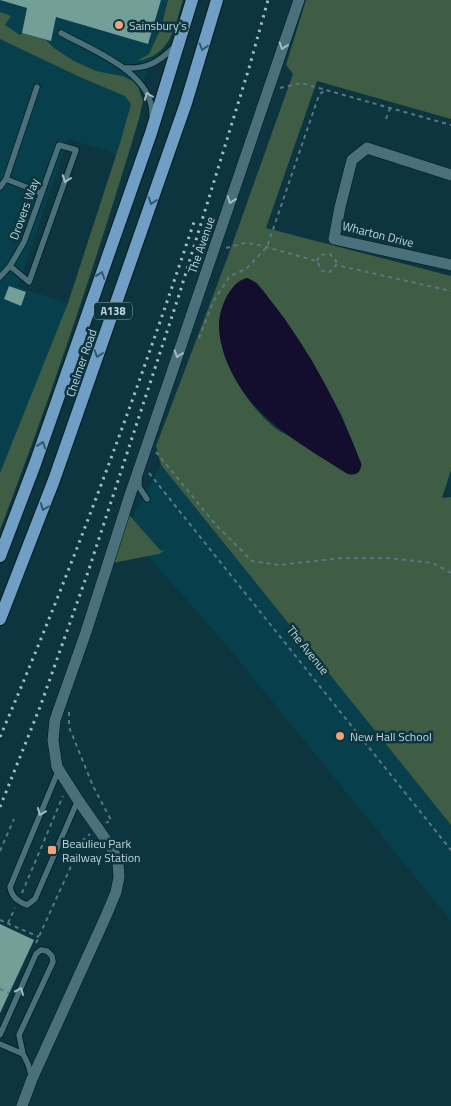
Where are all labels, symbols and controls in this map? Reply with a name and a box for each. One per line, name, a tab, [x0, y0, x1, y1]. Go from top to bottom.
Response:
place label: Sainsbury's	[129, 16, 187, 35]
marker: Sainsbury's	[113, 19, 125, 31]
one-way arrow	[279, 41, 289, 50]
one-way arrow	[198, 42, 208, 50]
one-way arrow	[144, 92, 154, 101]
street label: Drovers Way	[4, 175, 44, 242]
one-way arrow	[62, 175, 72, 183]
one-way arrow	[226, 195, 236, 204]
one-way arrow	[147, 196, 157, 205]
street label: The Avenue	[182, 214, 220, 276]
street label: Wharton Drive	[340, 216, 416, 252]
one-way arrow	[95, 271, 105, 279]
road number: A138	[94, 302, 132, 320]
street label: Chelmer Road	[61, 326, 101, 400]
one-way arrow	[174, 349, 184, 358]
one-way arrow	[94, 350, 104, 358]
one-way arrow	[36, 441, 46, 449]
one-way arrow	[40, 503, 50, 511]
street label: The Avenue	[282, 621, 334, 679]
place label: New Hall School	[350, 727, 432, 746]
marker: New Hall School	[334, 730, 346, 742]
one-way arrow	[37, 807, 48, 816]
place label: Beaulieu Park Railway Station	[62, 834, 141, 867]
marker: Beaulieu Park Railway Station	[46, 844, 58, 856]
one-way arrow	[13, 987, 24, 996]

